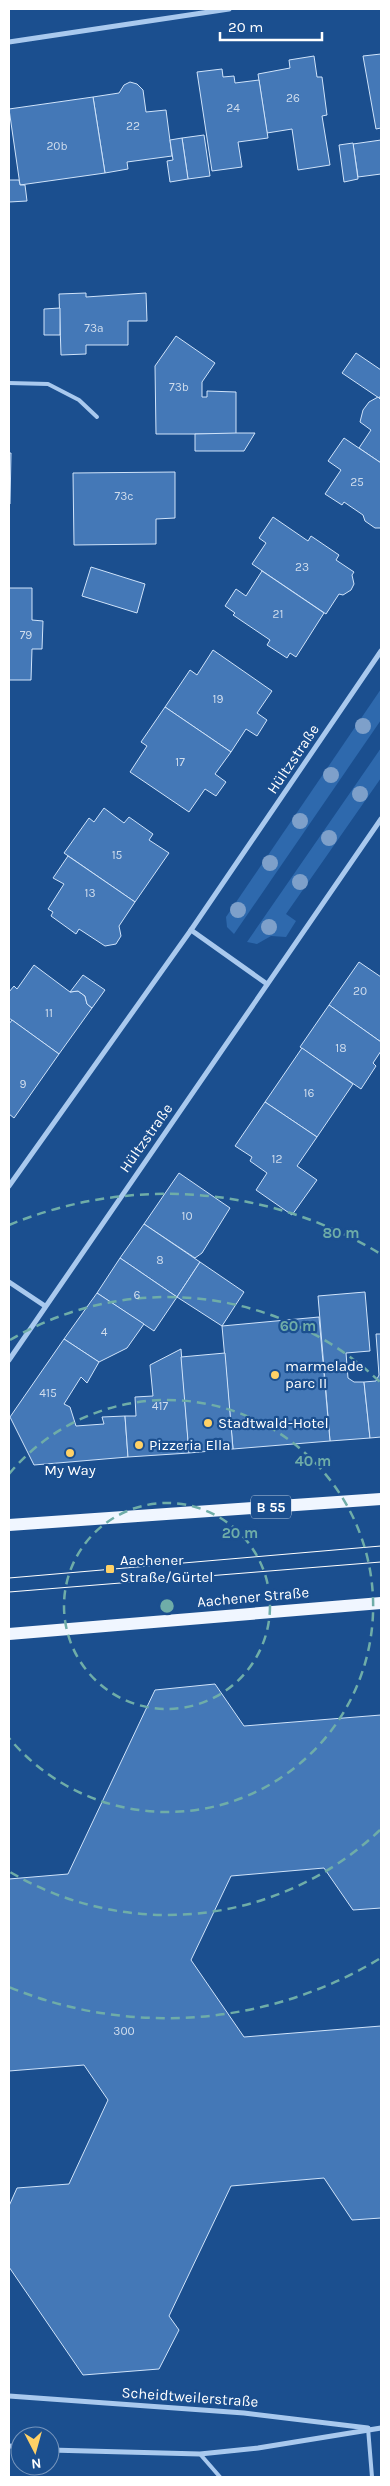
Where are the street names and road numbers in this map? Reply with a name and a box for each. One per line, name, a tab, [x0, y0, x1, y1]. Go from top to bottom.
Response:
street label: Hültzstraße	[263, 721, 323, 797]
street label: Hültzstraße	[116, 1100, 176, 1176]
road number: B 55	[251, 1495, 291, 1518]
street label: Aachener Straße	[196, 1583, 310, 1611]
street label: Scheidtweilerstraße	[121, 2383, 259, 2411]

